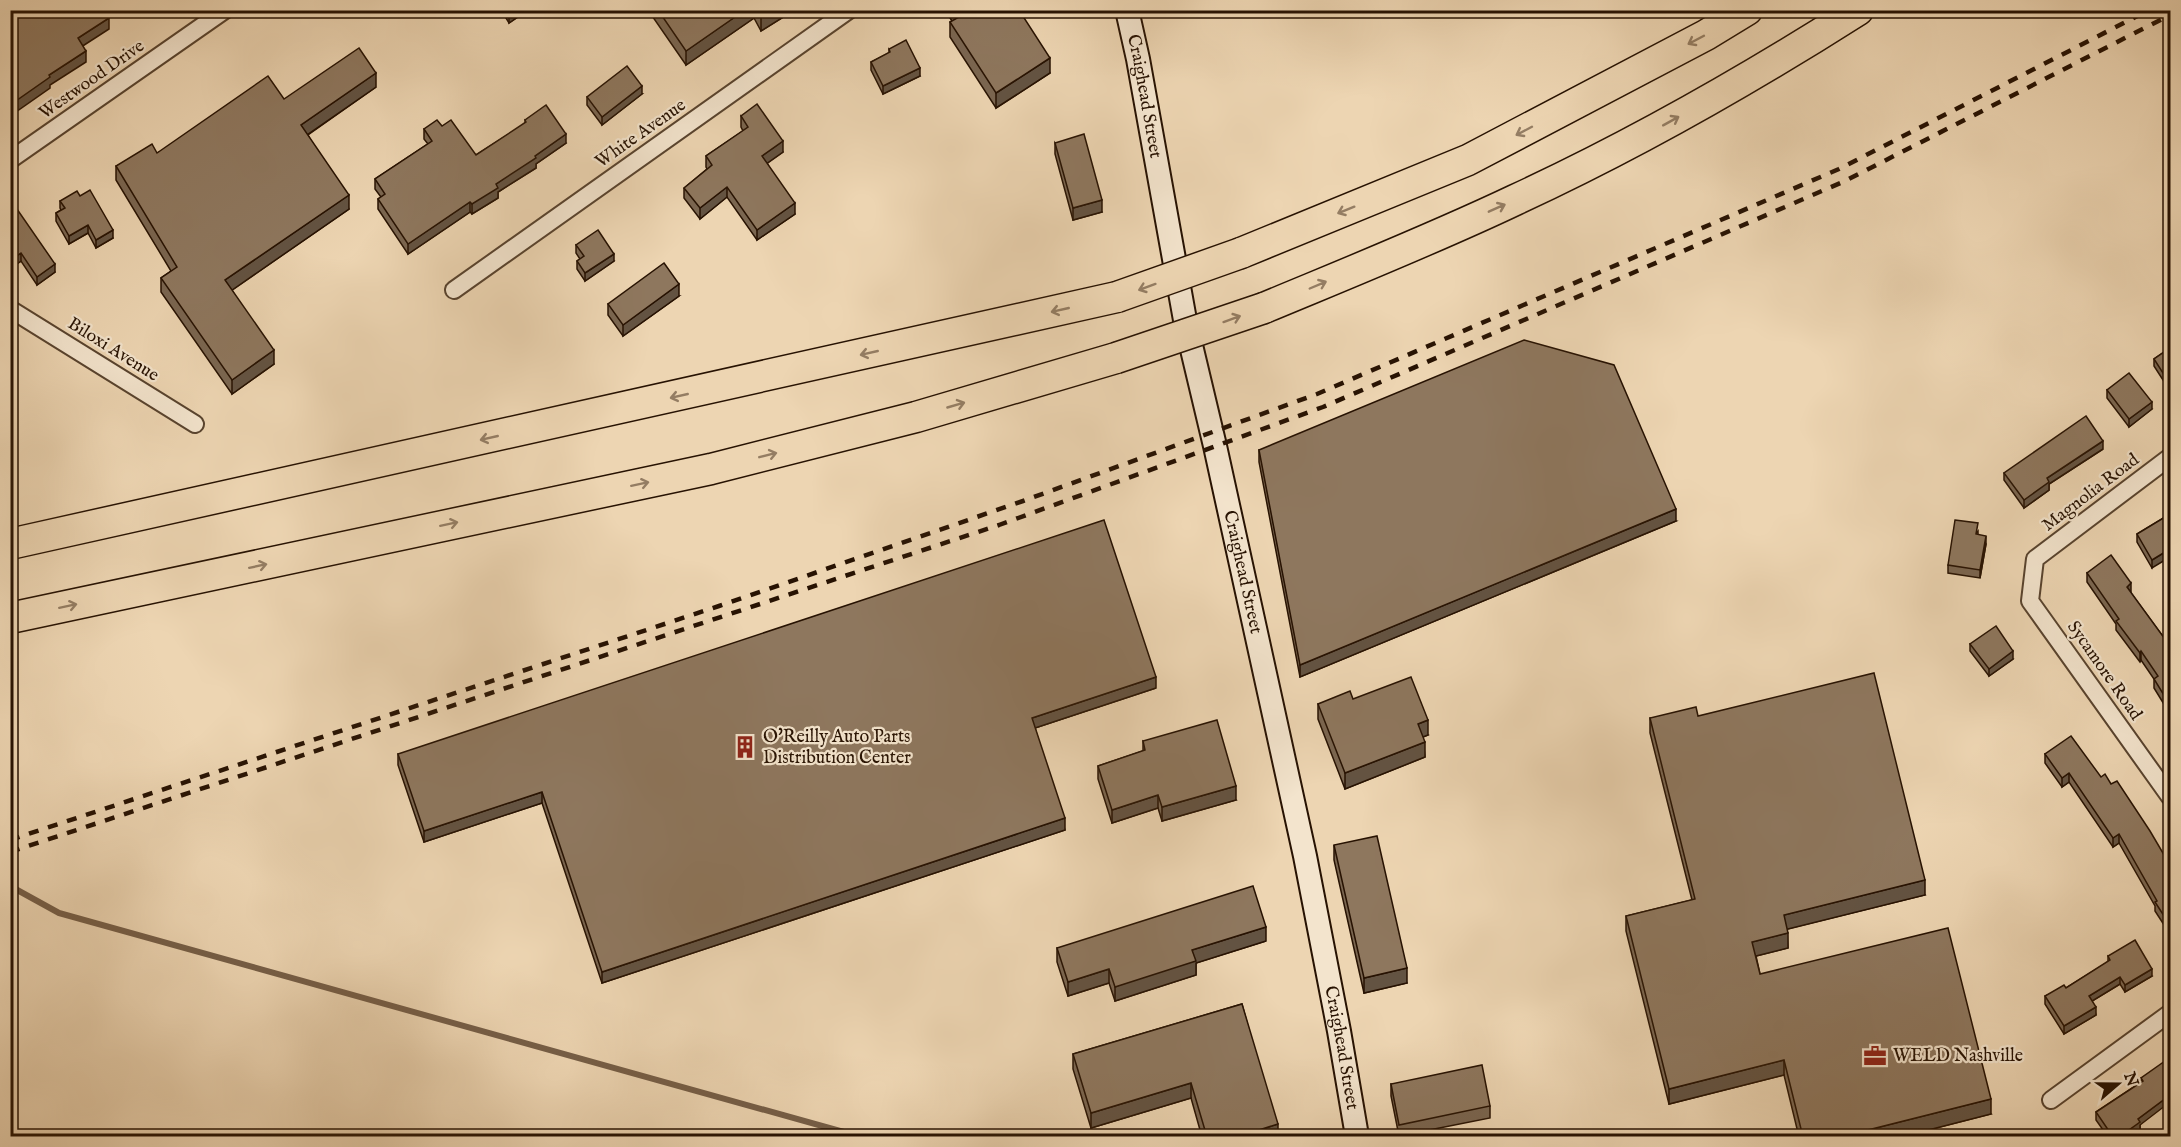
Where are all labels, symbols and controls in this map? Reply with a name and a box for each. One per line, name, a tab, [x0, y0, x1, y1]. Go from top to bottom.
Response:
street label: Craighead Street	[1121, 32, 1167, 160]
one-way arrow	[1688, 34, 1706, 46]
street label: Westwood Drive	[35, 35, 149, 125]
street label: White Avenue	[591, 94, 691, 174]
one-way arrow	[1662, 115, 1680, 126]
one-way arrow	[1515, 125, 1533, 137]
one-way arrow	[1487, 202, 1506, 213]
one-way arrow	[1337, 205, 1356, 216]
one-way arrow	[1308, 279, 1327, 290]
one-way arrow	[1138, 282, 1157, 293]
one-way arrow	[1050, 305, 1069, 317]
street label: Biloxi Avenue	[63, 313, 163, 387]
one-way arrow	[1222, 313, 1240, 324]
one-way arrow	[860, 348, 879, 359]
one-way arrow	[670, 390, 689, 402]
one-way arrow	[946, 399, 965, 410]
one-way arrow	[479, 433, 498, 445]
one-way arrow	[758, 448, 777, 460]
street label: Magnolia Road	[2038, 449, 2144, 537]
one-way arrow	[629, 478, 649, 489]
street label: Craighead Street	[1218, 508, 1267, 636]
one-way arrow	[439, 518, 458, 529]
one-way arrow	[249, 559, 268, 571]
one-way arrow	[57, 600, 77, 611]
street label: Sycamore Road	[2061, 617, 2147, 725]
place label: O'Reilly Auto Parts Distribution Center	[763, 726, 911, 770]
building icon: O'Reilly Auto Parts Distribution Center	[732, 734, 758, 760]
street label: Craighead Street	[1319, 984, 1364, 1112]
office icon: WELD Nashville	[1862, 1043, 1888, 1069]
place label: WELD Nashville	[1893, 1045, 2023, 1068]
north arrow	[2088, 1054, 2148, 1114]
text: N	[2118, 1069, 2142, 1090]

